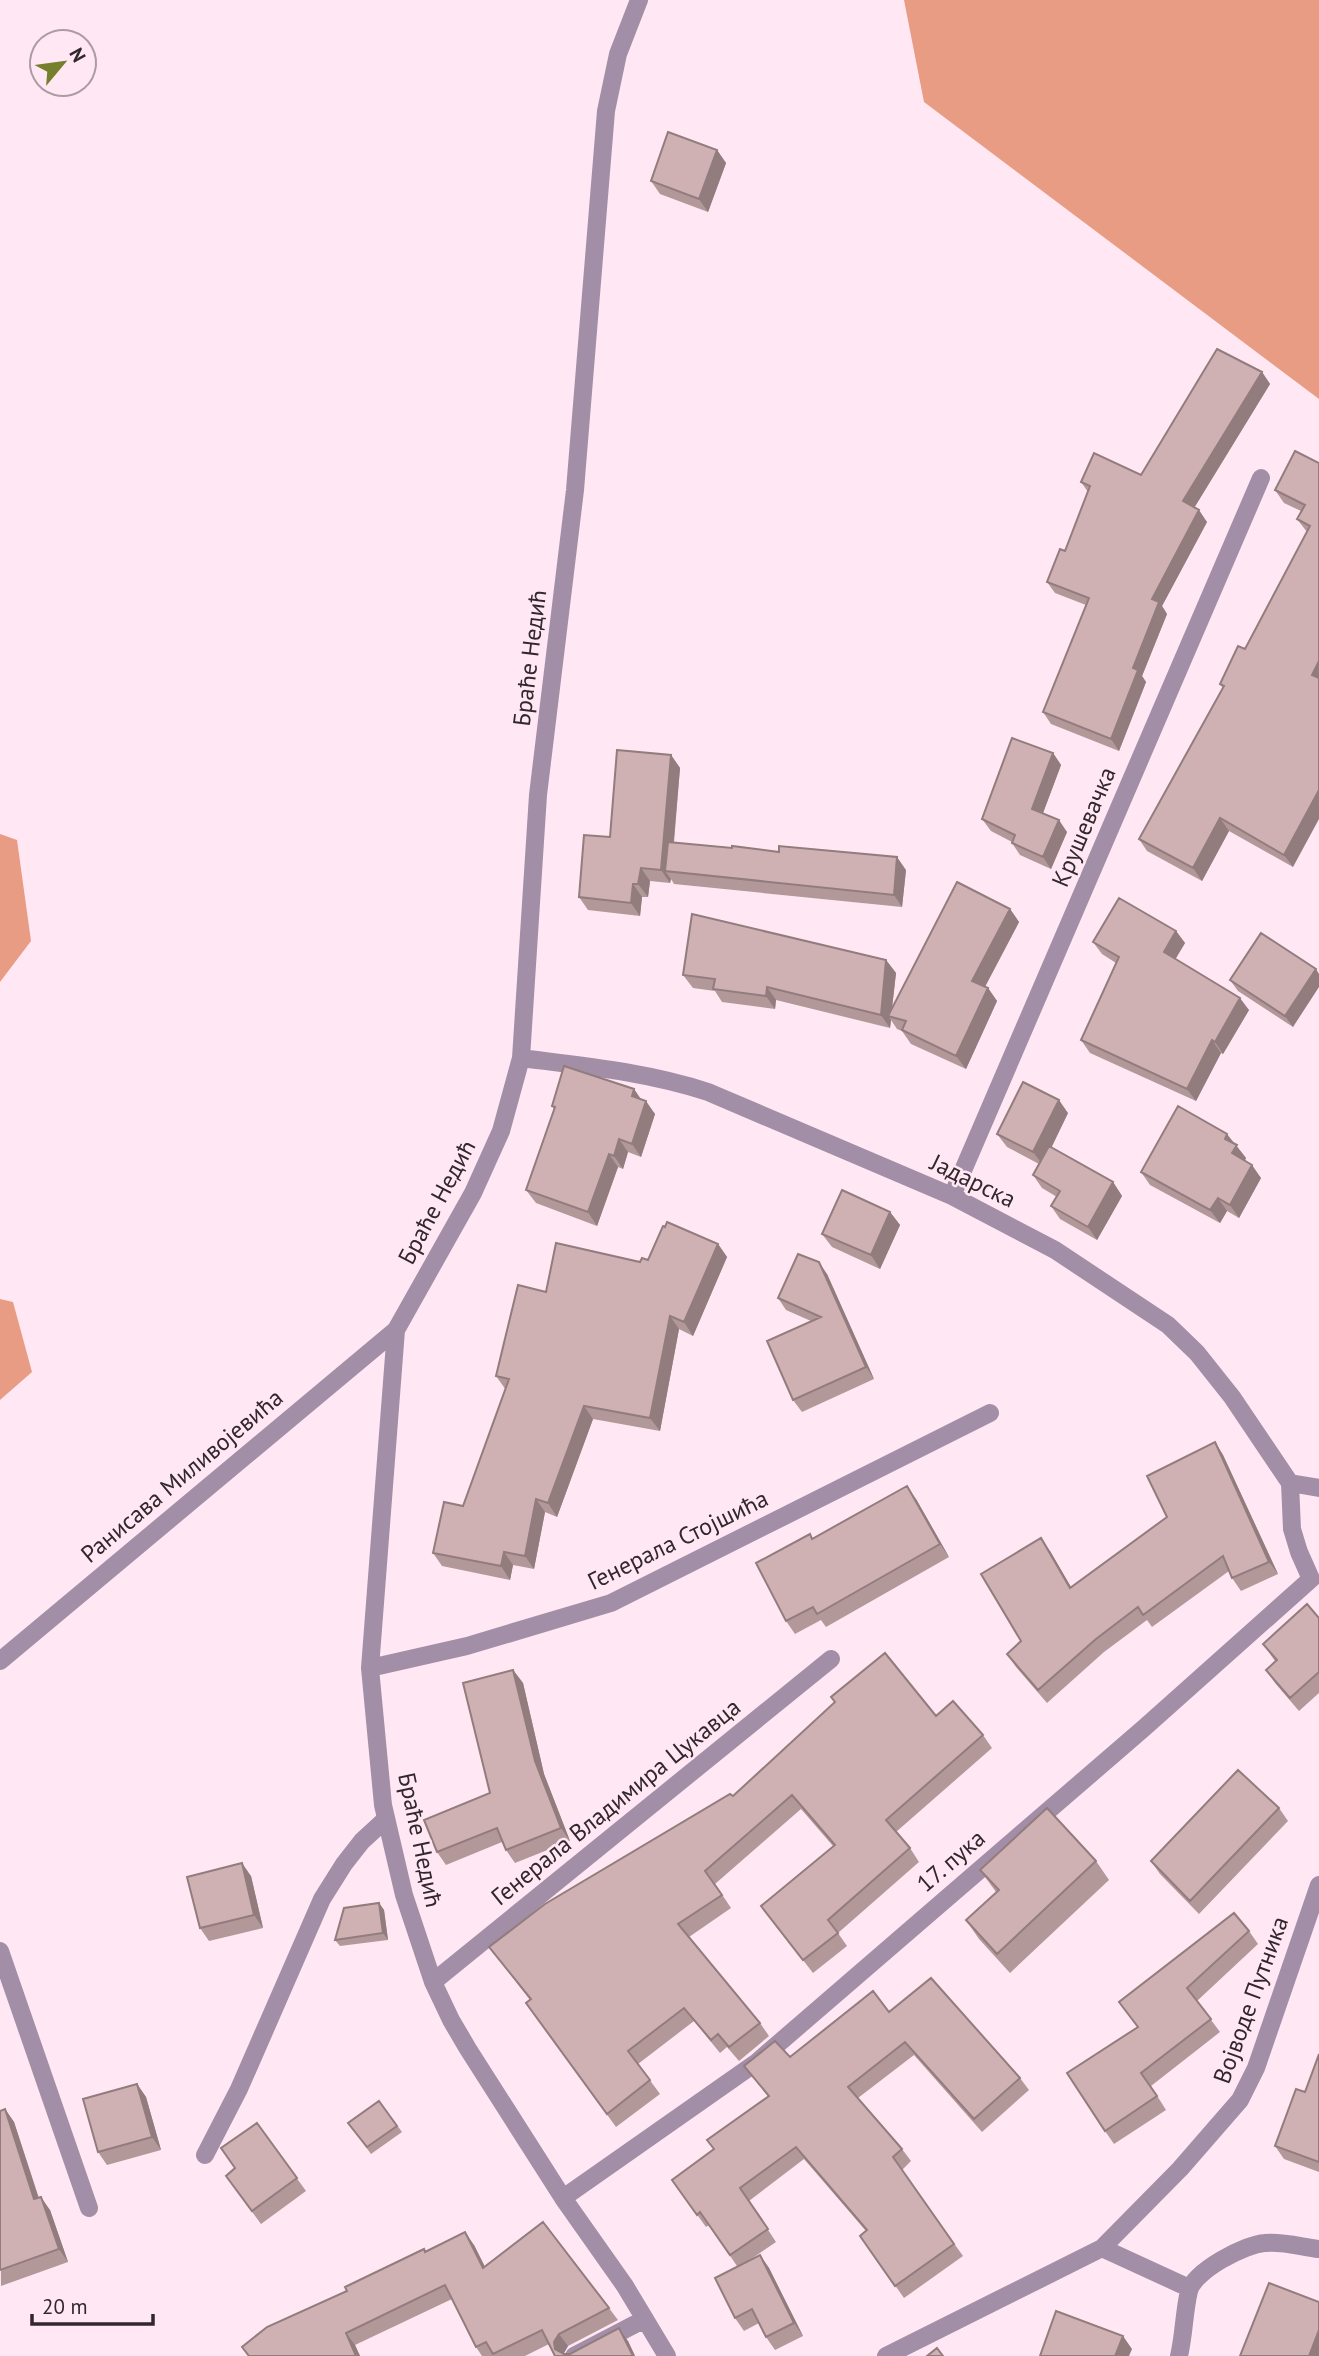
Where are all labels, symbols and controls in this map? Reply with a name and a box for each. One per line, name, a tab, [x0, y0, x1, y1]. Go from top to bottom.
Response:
north arrow	[28, 28, 98, 98]
text: N	[64, 43, 91, 66]
street label: Браће Недић	[506, 588, 553, 728]
street label: Крушевачка	[1044, 762, 1123, 892]
street label: Браће Недић	[391, 1134, 482, 1269]
street label: Јадарска	[925, 1146, 1021, 1214]
street label: Ранисава Миливојевића	[74, 1382, 289, 1569]
street label: Генерала Стојшића	[582, 1482, 773, 1597]
street label: Генерала Владимира Цукавца	[485, 1691, 747, 1912]
street label: Браће Недић	[391, 1770, 450, 1910]
street label: 17. пука	[910, 1822, 991, 1899]
street label: Војводе Путника	[1206, 1912, 1295, 2088]
scale bar	[32, 2282, 152, 2326]
text: 20 m	[42, 2293, 88, 2320]

